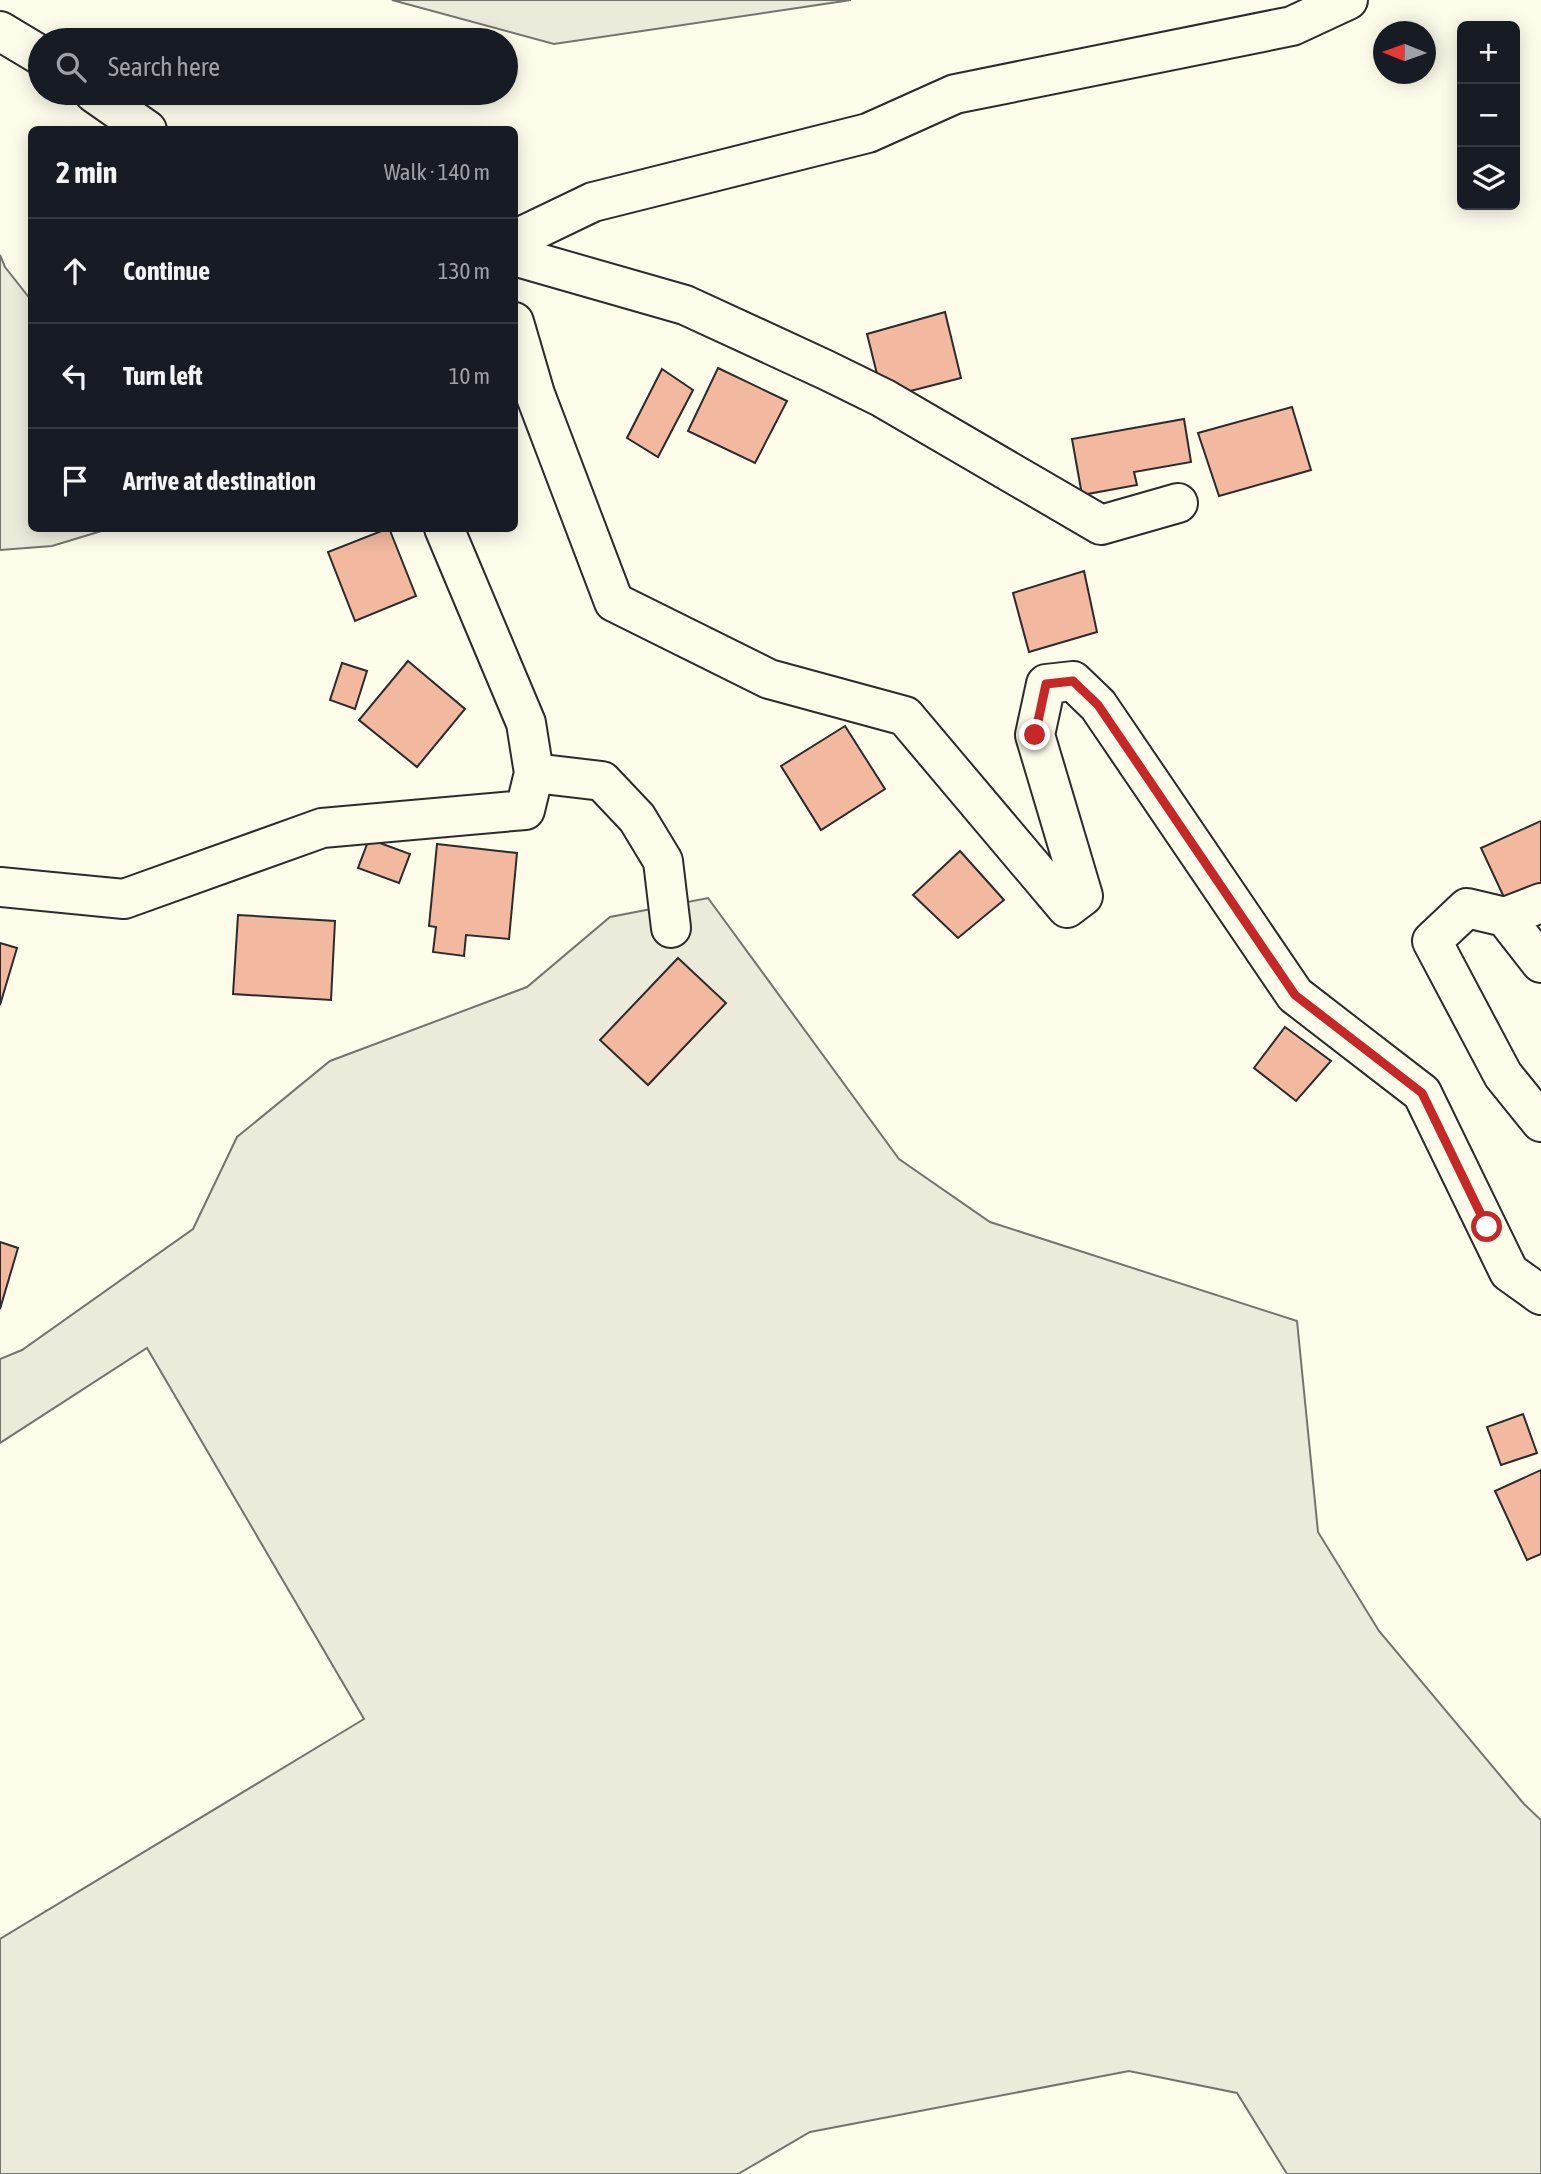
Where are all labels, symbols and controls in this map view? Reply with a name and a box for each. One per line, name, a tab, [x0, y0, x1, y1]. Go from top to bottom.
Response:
north arrow	[1373, 21, 1436, 84]
map controls	[1457, 21, 1520, 210]
button: +	[1457, 21, 1520, 84]
search box	[28, 28, 518, 105]
icon: search	[52, 48, 90, 86]
text: Search here	[108, 52, 220, 82]
button: −	[1457, 84, 1520, 147]
button: layers	[1457, 147, 1520, 210]
text: 2 min	[56, 155, 117, 189]
text: Walk · 140 m	[384, 159, 490, 185]
icon: ahead	[56, 252, 94, 290]
text: Continue	[123, 256, 210, 286]
text: 130 m	[438, 258, 490, 284]
icon: left	[56, 357, 94, 395]
text: Turn left	[123, 361, 203, 391]
text: 10 m	[449, 363, 490, 389]
icon: arrive	[56, 462, 94, 500]
text: Arrive at destination	[123, 466, 316, 496]
route end	[1019, 719, 1050, 750]
route start	[1471, 1211, 1502, 1242]

